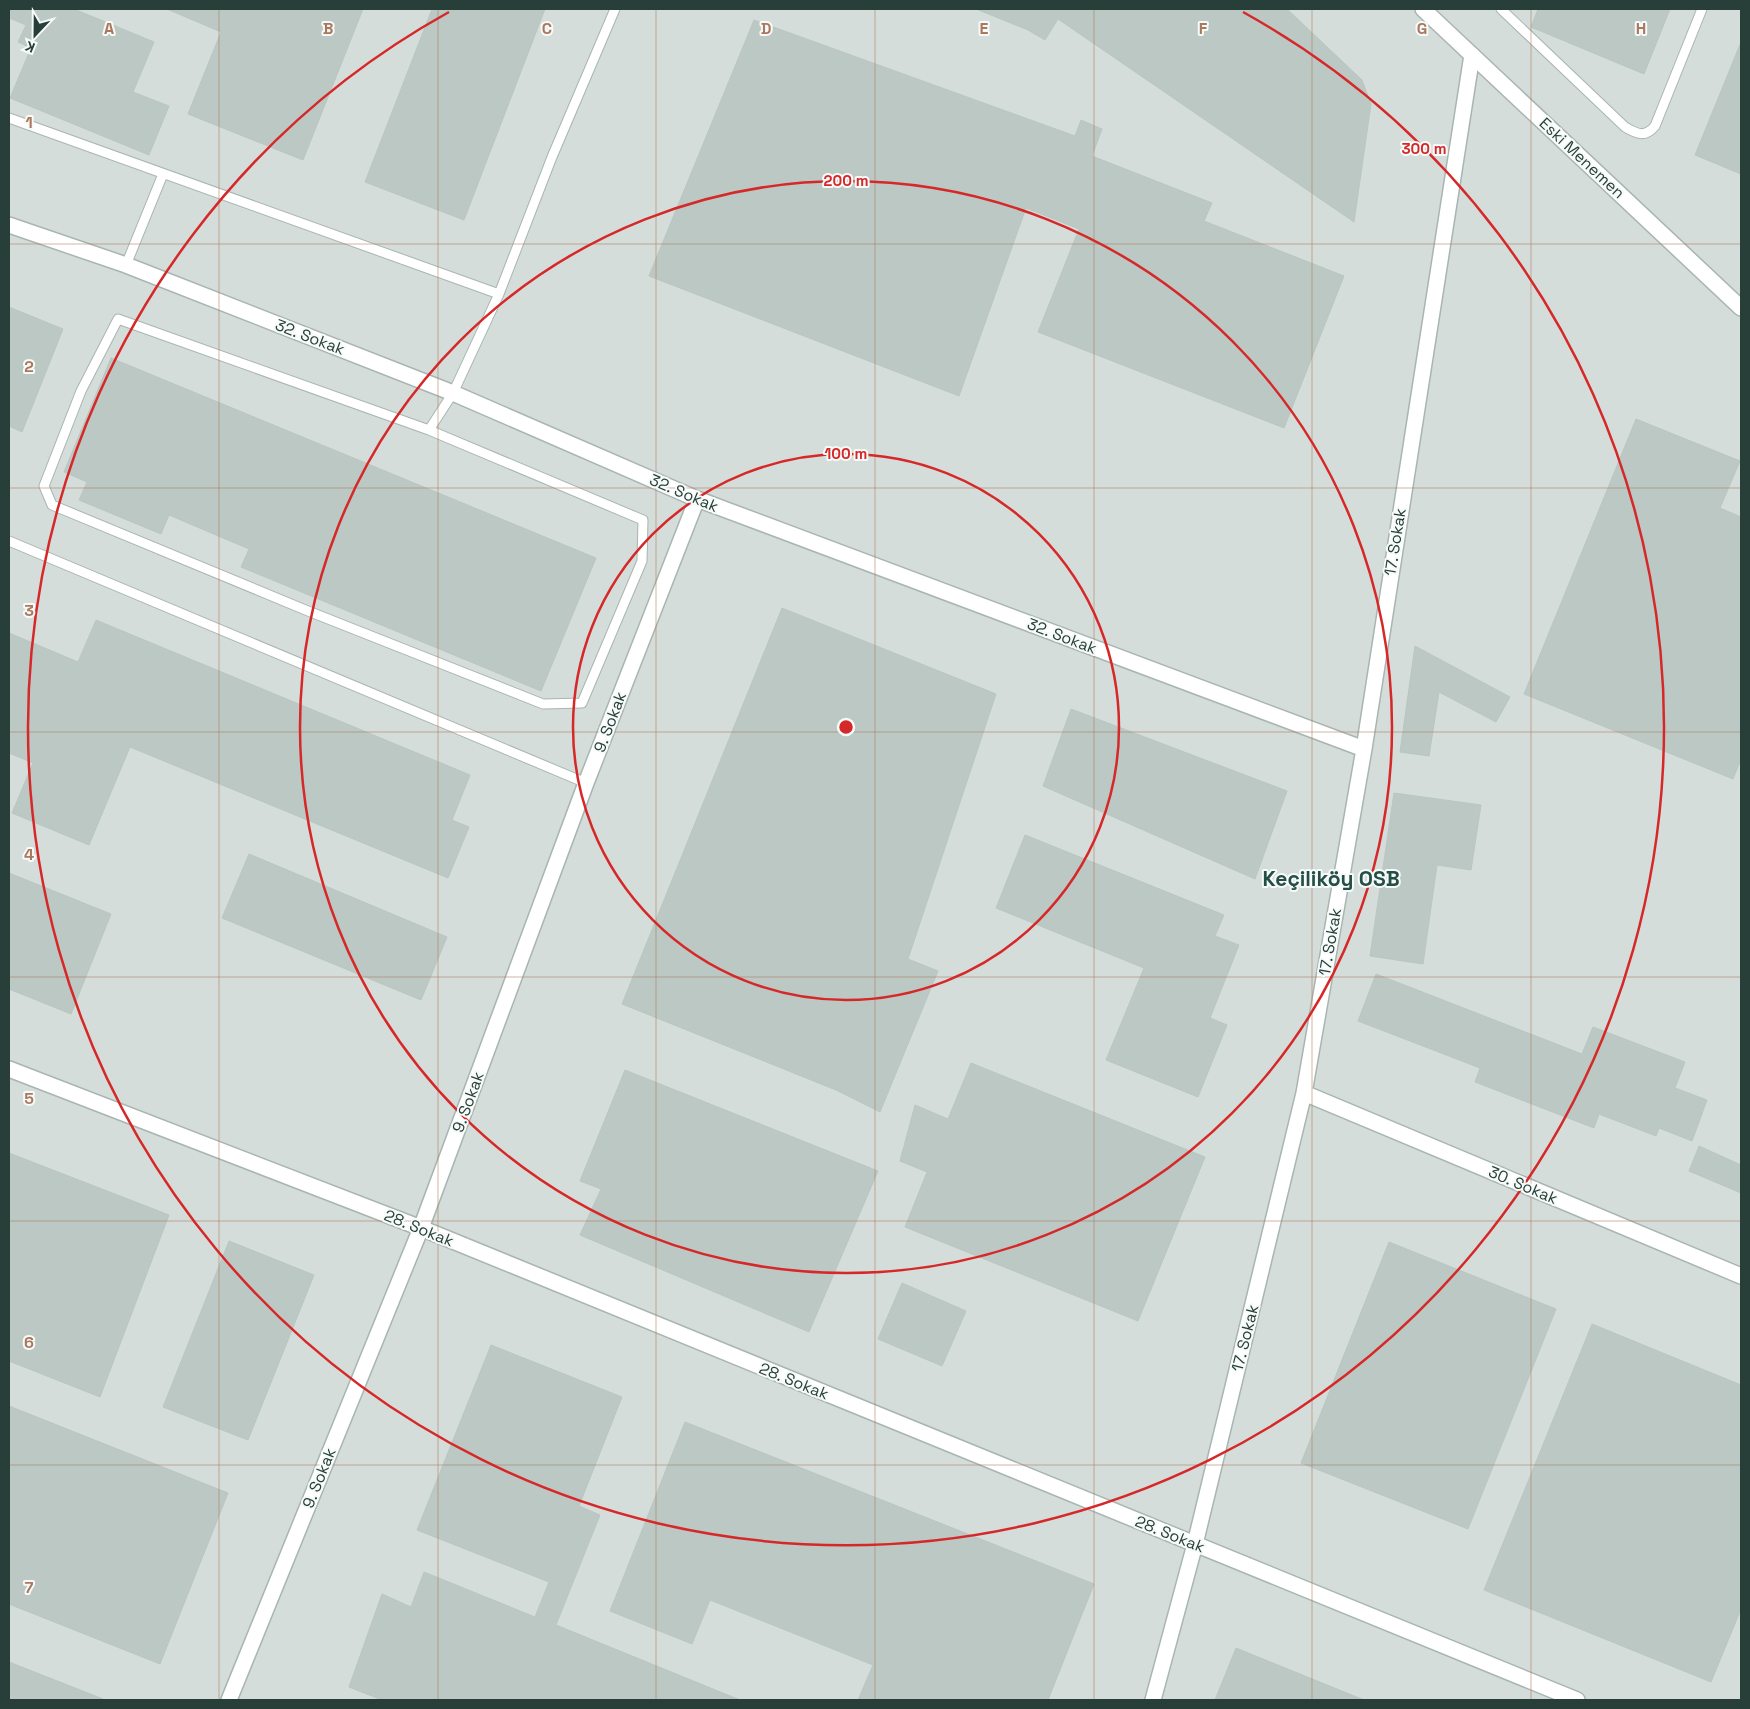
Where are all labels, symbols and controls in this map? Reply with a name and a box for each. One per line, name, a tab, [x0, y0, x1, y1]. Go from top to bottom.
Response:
north arrow	[10, 10, 60, 60]
text: A	[104, 18, 114, 39]
text: B	[323, 18, 333, 39]
text: C	[542, 18, 552, 39]
text: D	[761, 18, 771, 39]
text: E	[980, 18, 989, 39]
text: F	[1199, 18, 1208, 39]
text: G	[1417, 18, 1427, 39]
text: H	[1636, 18, 1646, 39]
text: K	[22, 37, 38, 57]
text: 1	[25, 112, 33, 133]
street label: Eski Menemen	[1535, 113, 1629, 203]
text: 300 m	[1401, 139, 1447, 158]
text: 200 m	[824, 171, 868, 190]
street label: 32. Sokak	[272, 314, 348, 360]
text: 2	[24, 356, 34, 377]
text: 100 m	[825, 444, 867, 463]
street label: 32. Sokak	[646, 469, 722, 517]
street label: 17. Sokak	[1379, 506, 1411, 577]
text: 3	[24, 600, 34, 621]
street label: 32. Sokak	[1024, 613, 1100, 659]
street label: 9. Sokak	[589, 688, 631, 755]
centre of rings	[837, 718, 855, 736]
text: 4	[24, 844, 34, 865]
district label: Keçiliköy OSB	[1262, 865, 1400, 892]
street label: 17. Sokak	[1314, 906, 1346, 977]
street label: 9. Sokak	[447, 1068, 489, 1135]
text: 5	[24, 1088, 34, 1109]
street label: 30. Sokak	[1485, 1161, 1561, 1209]
street label: 28. Sokak	[381, 1205, 457, 1252]
street label: 17. Sokak	[1227, 1302, 1264, 1374]
text: 6	[24, 1332, 34, 1353]
street label: 28. Sokak	[756, 1358, 832, 1405]
street label: 9. Sokak	[297, 1444, 341, 1511]
street label: 28. Sokak	[1132, 1511, 1208, 1558]
text: 7	[25, 1577, 34, 1598]

